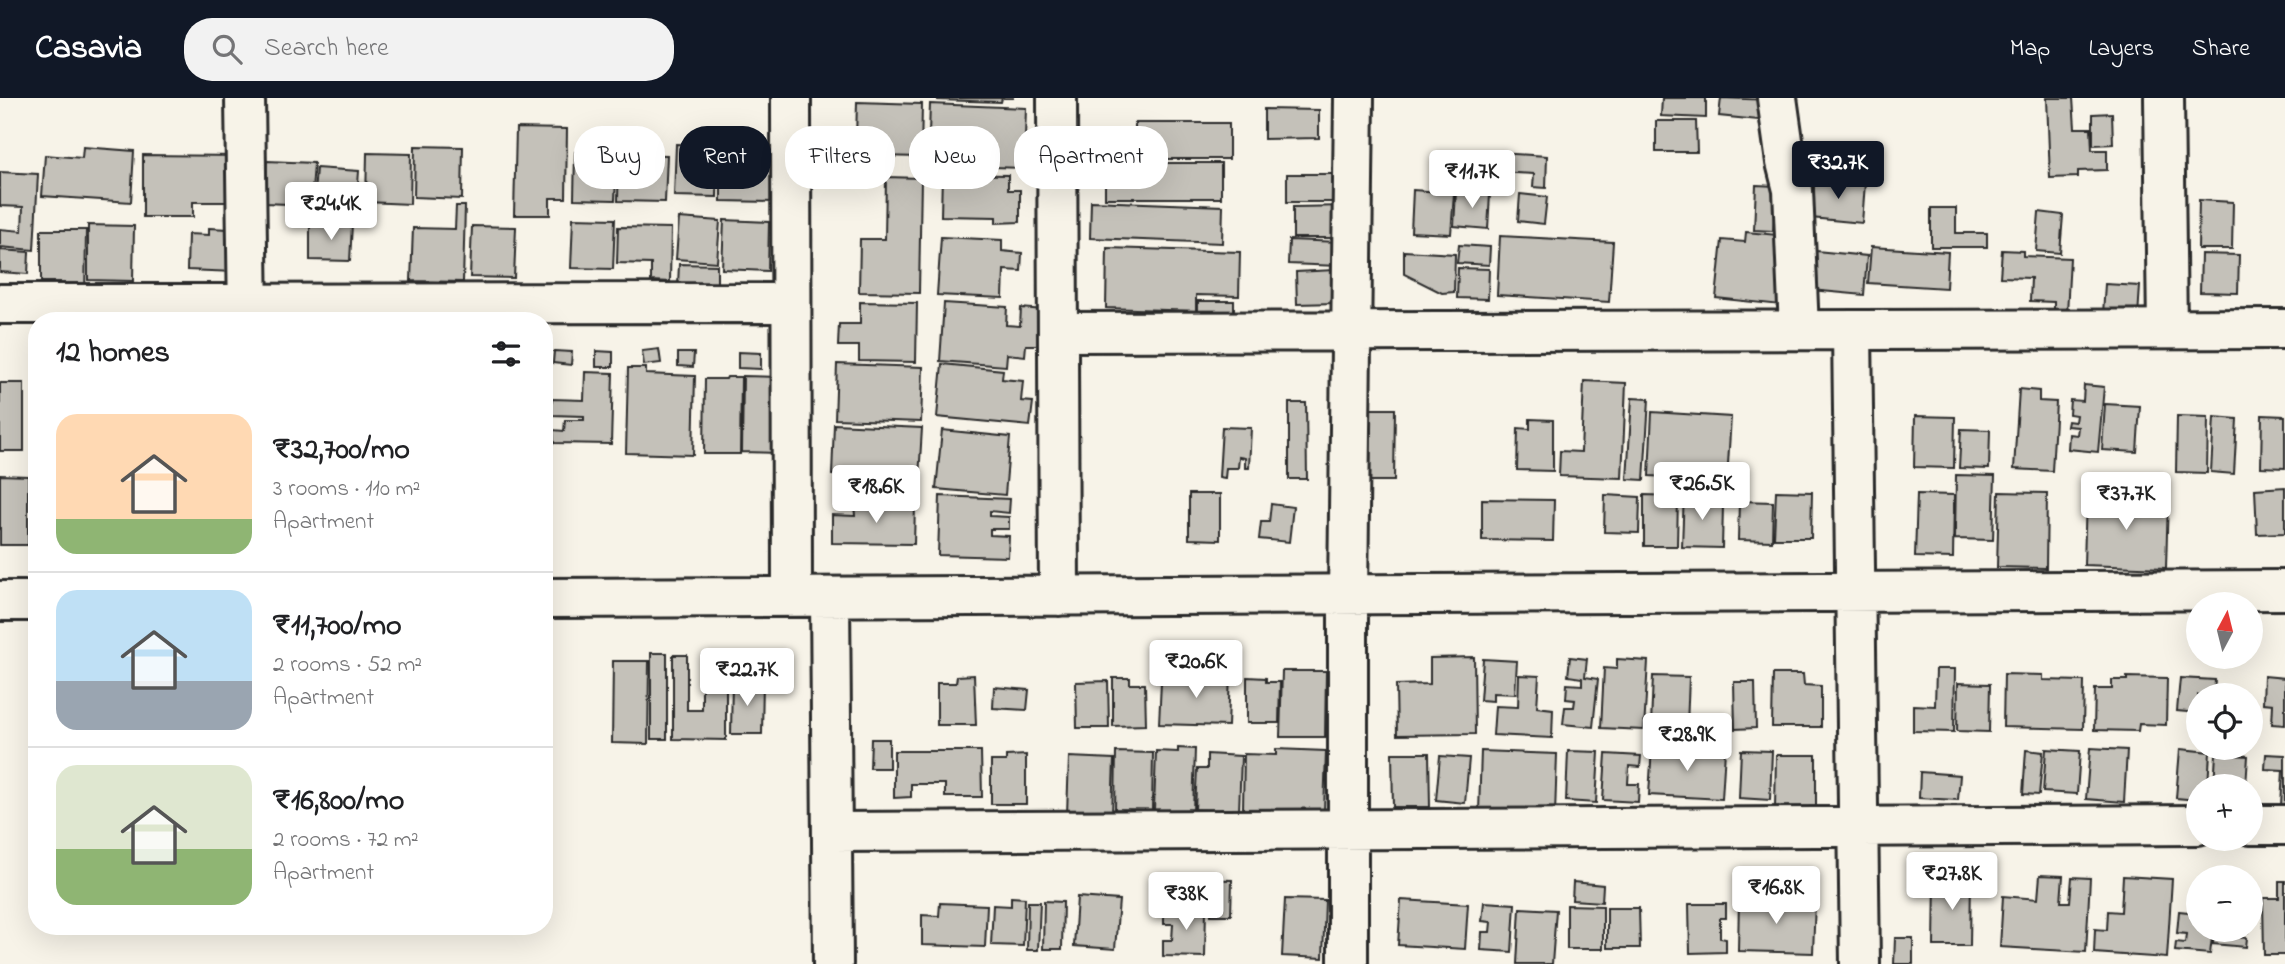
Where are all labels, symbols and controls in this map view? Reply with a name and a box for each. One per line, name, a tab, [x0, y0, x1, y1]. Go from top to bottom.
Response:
search box	[184, 18, 674, 81]
text: Casavia	[35, 25, 142, 73]
icon: search	[208, 30, 246, 68]
text: Search here	[264, 30, 389, 68]
text: Map	[2010, 32, 2050, 67]
text: Layers	[2088, 32, 2154, 67]
text: Share	[2192, 32, 2250, 67]
chip: Buy	[574, 126, 665, 189]
chip: Rent	[679, 126, 771, 189]
chip: Filters	[785, 126, 895, 189]
chip: New	[909, 126, 1000, 189]
chip: Apartment	[1014, 126, 1168, 189]
pin: ₹32.7K	[1781, 141, 1895, 201]
text: ₹32.7K	[1808, 147, 1868, 180]
pin: ₹11.7K	[1415, 150, 1529, 210]
text: ₹11.7K	[1445, 156, 1499, 189]
pin: ₹24.4K	[274, 183, 388, 242]
text: ₹24.4K	[301, 188, 361, 221]
text: 12 homes	[56, 332, 170, 376]
icon: filters	[487, 335, 525, 373]
text: ₹32,700/mo	[273, 429, 410, 473]
icon: home	[112, 442, 196, 526]
pin: ₹26.5K	[1645, 462, 1759, 522]
pin: ₹18.6K	[819, 466, 933, 525]
text: ₹26.5K	[1670, 468, 1734, 501]
text: ₹18.6K	[848, 471, 904, 504]
pin: ₹37.7K	[2069, 472, 2183, 532]
text: 3 rooms · 110 m²	[273, 473, 420, 506]
text: ₹37.7K	[2097, 478, 2155, 511]
text: Apartment	[273, 506, 374, 539]
north arrow	[2186, 592, 2263, 668]
map controls	[2186, 592, 2263, 942]
text: ₹11,700/mo	[273, 605, 402, 649]
icon: home	[112, 618, 196, 702]
pin: ₹20.6K	[1139, 640, 1253, 700]
text: ₹20.6K	[1165, 646, 1227, 679]
pin: ₹22.7K	[690, 648, 804, 708]
text: 2 rooms · 52 m²	[273, 649, 422, 682]
text: ₹22.7K	[716, 654, 778, 687]
text: Apartment	[273, 682, 374, 715]
button: locate	[2186, 683, 2263, 760]
pin: ₹28.9K	[1630, 714, 1744, 773]
text: ₹28.9K	[1659, 719, 1715, 752]
button: +	[2186, 774, 2263, 851]
text: ₹16,800/mo	[273, 780, 404, 824]
icon: home	[112, 793, 196, 877]
text: 2 rooms · 72 m²	[273, 824, 419, 857]
pin: ₹27.8K	[1895, 852, 2009, 912]
text: Apartment	[273, 857, 374, 890]
text: ₹27.8K	[1922, 858, 1982, 891]
button: −	[2186, 865, 2263, 942]
pin: ₹16.8K	[1719, 866, 1833, 926]
pin: ₹38K	[1145, 872, 1227, 932]
text: ₹16.8K	[1748, 872, 1804, 905]
text: ₹38K	[1164, 878, 1208, 911]

